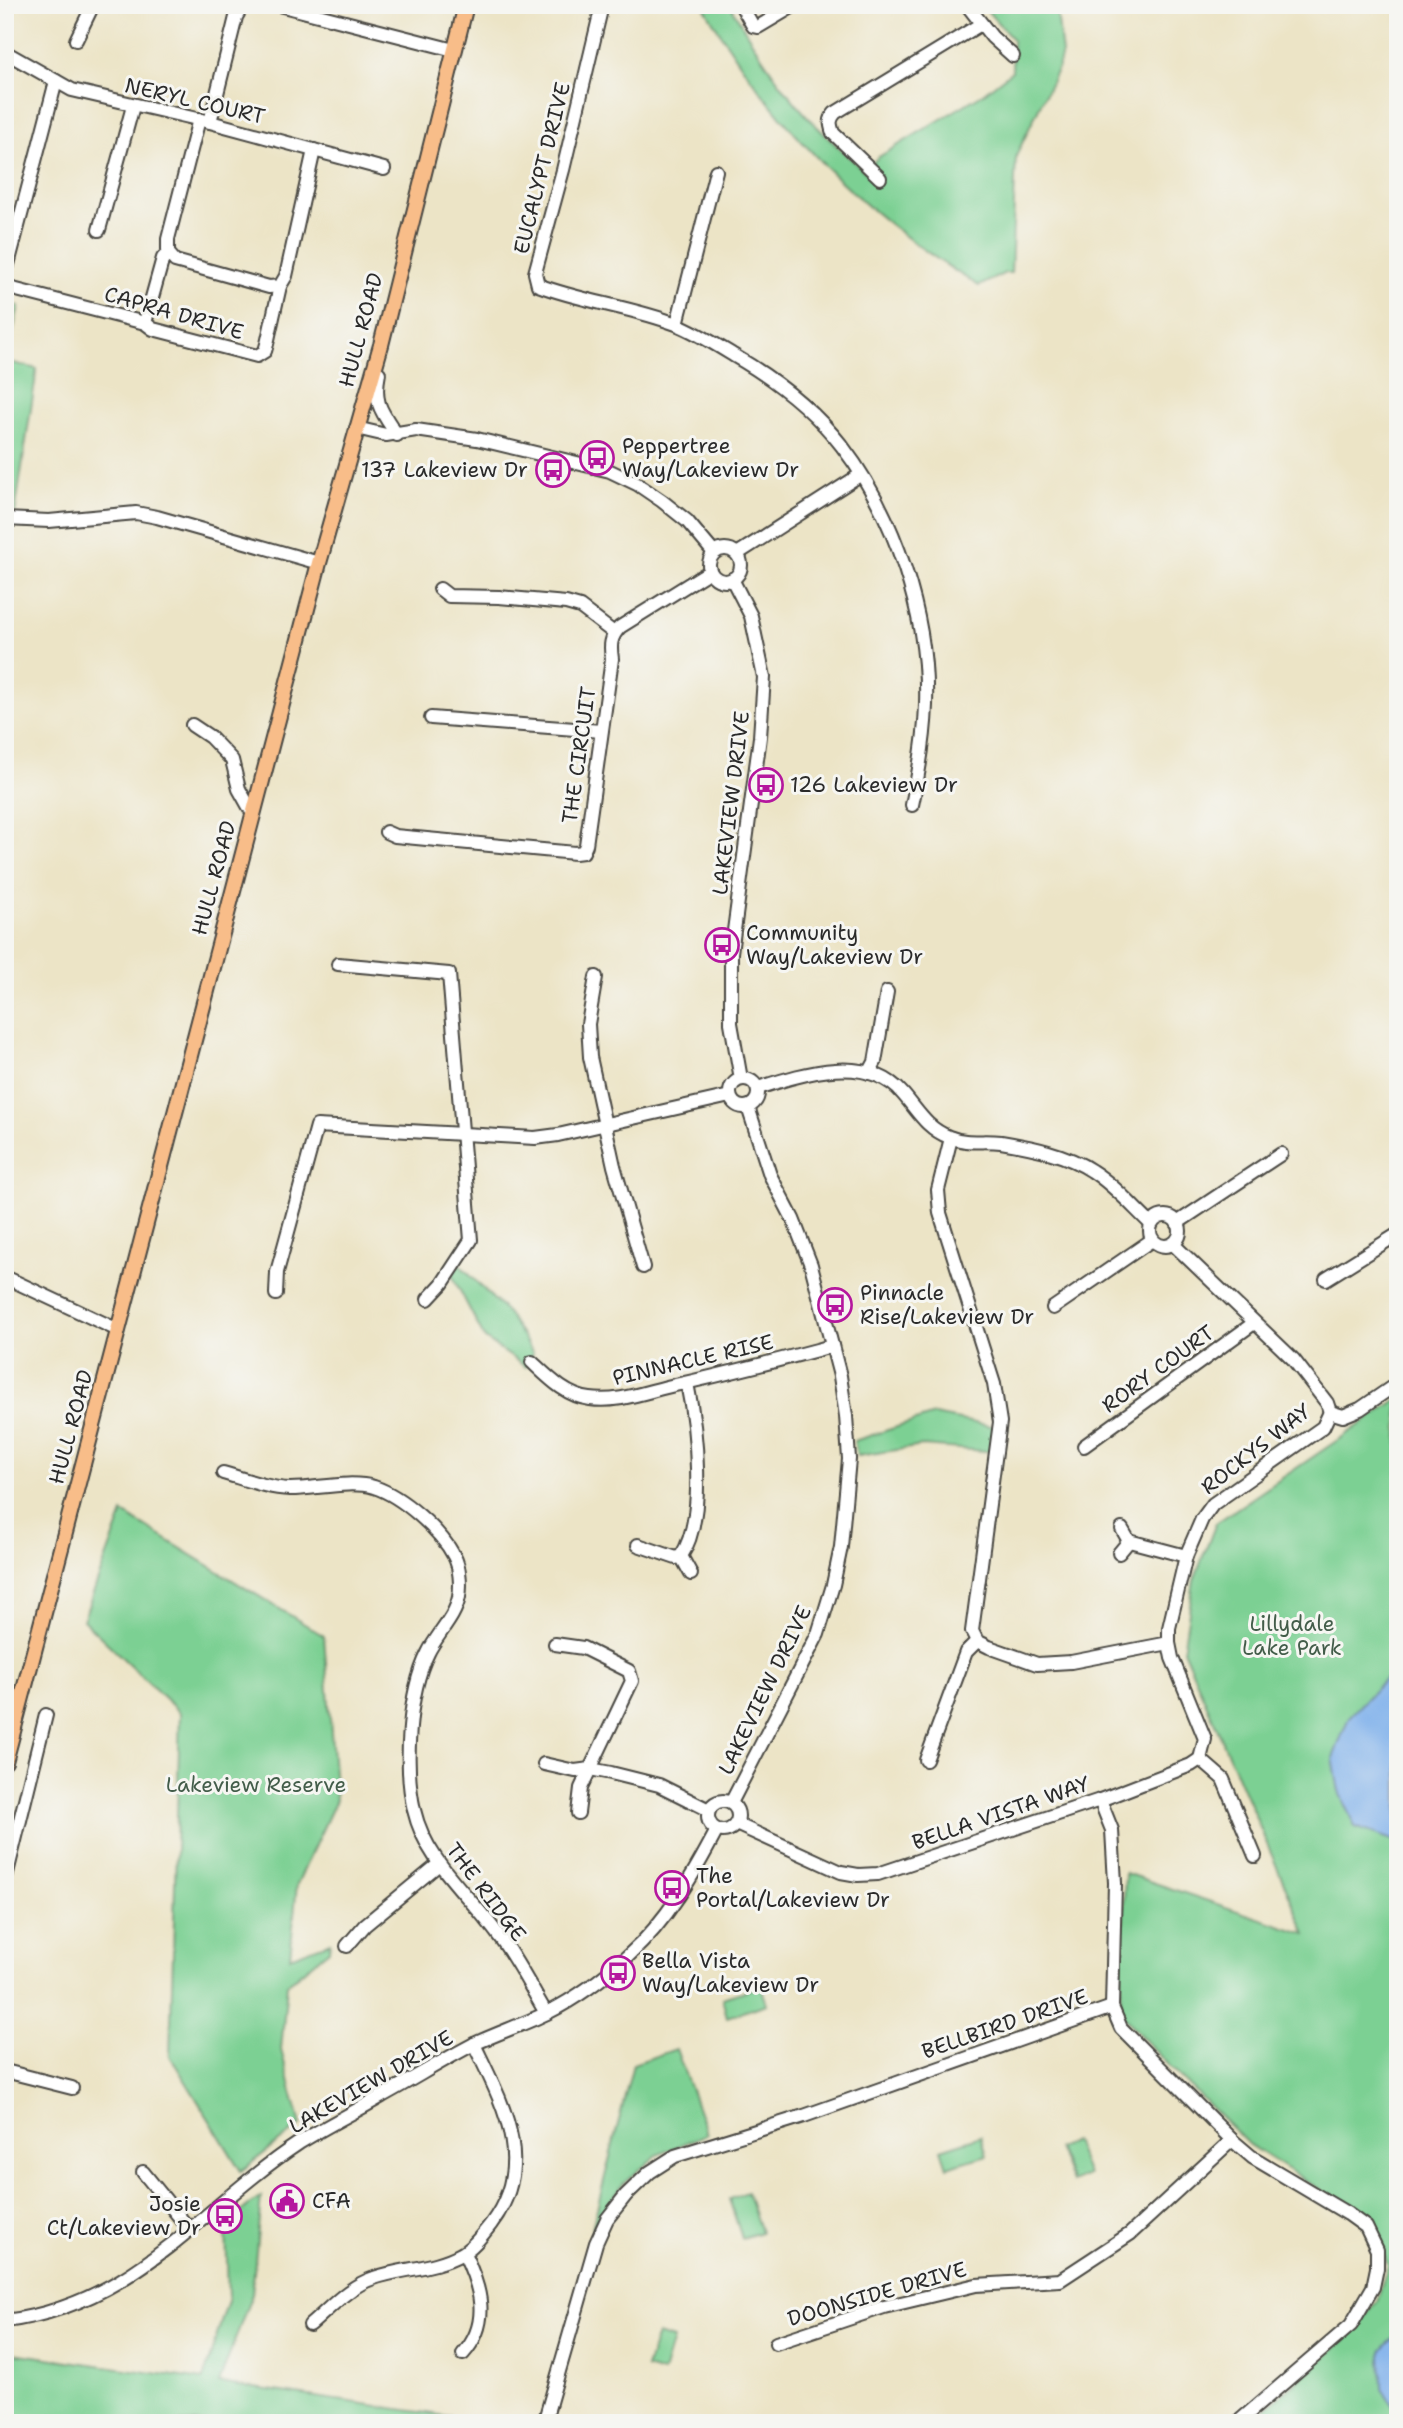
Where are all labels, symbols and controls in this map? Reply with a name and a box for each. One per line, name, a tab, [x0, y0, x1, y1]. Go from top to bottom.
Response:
street label: NERYL COURT	[122, 71, 268, 131]
street label: EUCALYPT DRIVE	[507, 79, 577, 257]
street label: HULL ROAD	[332, 270, 390, 390]
street label: CAPRA DRIVE	[101, 280, 247, 346]
place label: Peppertree Way/Lakeview Dr	[622, 432, 799, 484]
bus stop icon: Peppertree Way/Lakeview Dr	[578, 439, 616, 477]
bus stop icon: 137 Lakeview Dr	[534, 451, 572, 489]
place label: 137 Lakeview Dr	[361, 456, 528, 484]
street label: THE CIRCUIT	[556, 685, 602, 825]
street label: LAKEVIEW DRIVE	[706, 709, 756, 897]
bus stop icon: 126 Lakeview Dr	[747, 766, 785, 804]
place label: 126 Lakeview Dr	[790, 771, 958, 799]
street label: HULL ROAD	[185, 818, 243, 938]
place label: Community Way/Lakeview Dr	[746, 919, 923, 971]
bus stop icon: Community Way/Lakeview Dr	[703, 926, 741, 964]
place label: Pinnacle Rise/Lakeview Dr	[860, 1279, 1034, 1331]
bus stop icon: Pinnacle Rise/Lakeview Dr	[816, 1286, 854, 1324]
street label: RORY COURT	[1096, 1319, 1220, 1419]
street label: PINNACLE RISE	[610, 1328, 776, 1392]
street label: HULL ROAD	[42, 1367, 100, 1487]
street label: ROCKYS WAY	[1195, 1397, 1317, 1501]
street label: LAKEVIEW DRIVE	[712, 1601, 818, 1779]
park label: Lillydale Lake Park	[1242, 1610, 1342, 1662]
street label: BELLA VISTA WAY	[908, 1769, 1094, 1857]
park label: Lakeview Reserve	[166, 1771, 346, 1799]
street label: THE RIDGE	[440, 1837, 532, 1947]
place label: The Portal/Lakeview Dr	[696, 1862, 890, 1914]
bus stop icon: The Portal/Lakeview Dr	[653, 1869, 691, 1907]
place label: Bella Vista Way/Lakeview Dr	[642, 1947, 819, 1999]
bus stop icon: Bella Vista Way/Lakeview Dr	[599, 1954, 637, 1992]
street label: BELLBIRD DRIVE	[918, 1982, 1092, 2066]
street label: LAKEVIEW DRIVE	[284, 2024, 458, 2140]
public building icon: CFA	[268, 2182, 306, 2220]
place label: CFA	[312, 2187, 351, 2215]
place label: Josie Ct/Lakeview Dr	[47, 2190, 201, 2242]
bus stop icon: Josie Ct/Lakeview Dr	[206, 2197, 244, 2235]
street label: DOONSIDE DRIVE	[784, 2255, 970, 2333]

